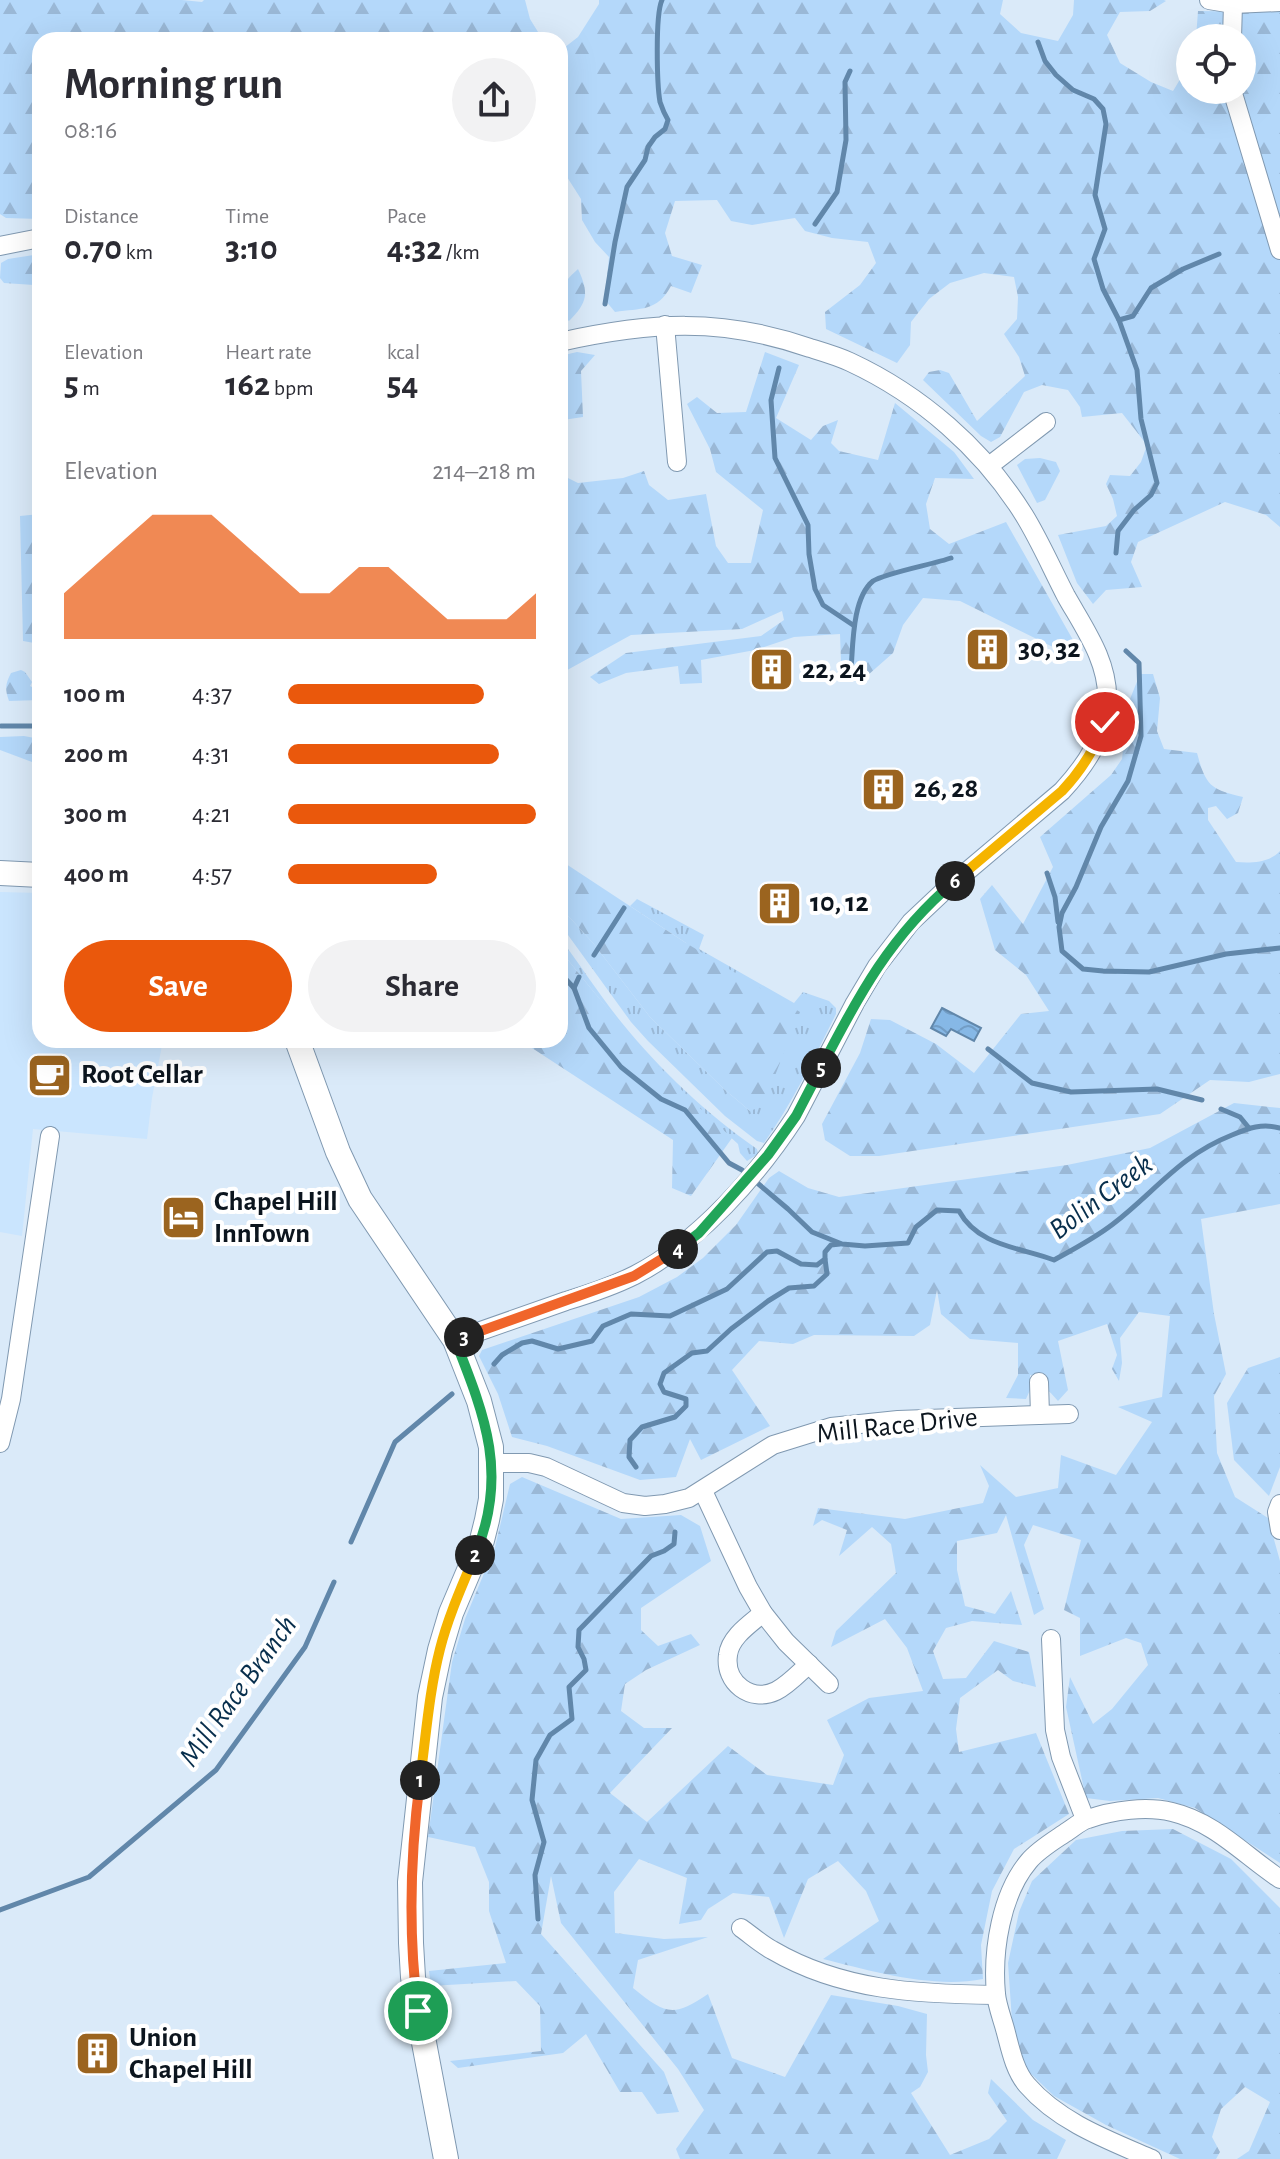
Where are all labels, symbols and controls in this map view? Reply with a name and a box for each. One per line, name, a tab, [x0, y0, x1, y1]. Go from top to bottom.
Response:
map controls	[1176, 24, 1256, 104]
button: locate	[1176, 24, 1256, 104]
button: share	[452, 58, 536, 142]
text: Morning run	[64, 63, 283, 107]
text: 08:16	[64, 117, 117, 143]
text: Distance	[64, 205, 139, 227]
text: Time	[225, 205, 269, 227]
text: Pace	[387, 205, 426, 227]
text: 0.70	[64, 232, 122, 266]
text: 3:10	[225, 232, 278, 266]
text: 4:32	[387, 232, 442, 266]
text: km	[122, 241, 153, 263]
text: /km	[442, 241, 480, 263]
text: Elevation	[64, 341, 144, 363]
text: Heart rate	[225, 341, 312, 363]
text: kcal	[387, 341, 420, 363]
text: 5	[64, 368, 79, 402]
text: 162	[225, 368, 270, 402]
text: 54	[387, 368, 418, 402]
text: m	[79, 377, 100, 399]
text: bpm	[270, 377, 314, 399]
text: Elevation	[64, 458, 158, 484]
text: 214–218 m	[432, 458, 536, 484]
building icon: 30, 32	[963, 625, 1011, 673]
place label: 30, 32	[1018, 635, 1081, 663]
building icon: 22, 24	[747, 646, 795, 694]
place label: 22, 24	[802, 656, 866, 684]
text: 100 m	[64, 681, 125, 707]
text: 4:37	[192, 681, 232, 707]
pin	[1071, 688, 1139, 756]
icon: check	[1083, 700, 1127, 744]
text: 200 m	[64, 741, 128, 767]
text: 4:31	[192, 741, 230, 767]
building icon: 26, 28	[859, 765, 907, 813]
place label: 26, 28	[914, 775, 978, 803]
text: 300 m	[64, 801, 127, 827]
text: 4:21	[192, 801, 231, 827]
text: 400 m	[64, 861, 129, 887]
text: 4:57	[192, 861, 232, 887]
pin: 6	[935, 861, 975, 901]
text: 6	[950, 870, 960, 892]
building icon: 10, 12	[755, 879, 803, 927]
place label: 10, 12	[810, 889, 869, 917]
button: Save	[64, 940, 292, 1032]
button: Share	[308, 940, 536, 1032]
pin: 5	[801, 1048, 841, 1088]
cafe icon: Root Cellar	[26, 1051, 74, 1099]
text: 5	[816, 1057, 826, 1079]
place label: Root Cellar	[81, 1061, 203, 1089]
water label: Bolin Creek	[1044, 1149, 1158, 1245]
place label: Chapel Hill InnTown	[214, 1188, 338, 1248]
hotel icon: Chapel Hill InnTown	[159, 1194, 207, 1242]
pin: 4	[658, 1229, 698, 1269]
text: 4	[672, 1238, 684, 1260]
pin: 3	[444, 1317, 484, 1357]
text: 3	[459, 1326, 469, 1348]
street label: Mill Race Drive	[815, 1404, 979, 1448]
pin: 2	[455, 1535, 495, 1575]
text: 2	[470, 1544, 480, 1566]
water label: Mill Race Branch	[173, 1610, 303, 1772]
pin: 1	[400, 1760, 440, 1800]
text: 1	[416, 1769, 424, 1791]
pin	[384, 1977, 452, 2045]
icon: arrive	[396, 1989, 440, 2033]
place label: Union Chapel Hill	[129, 2024, 253, 2084]
building icon: Union Chapel Hill	[74, 2030, 122, 2078]

